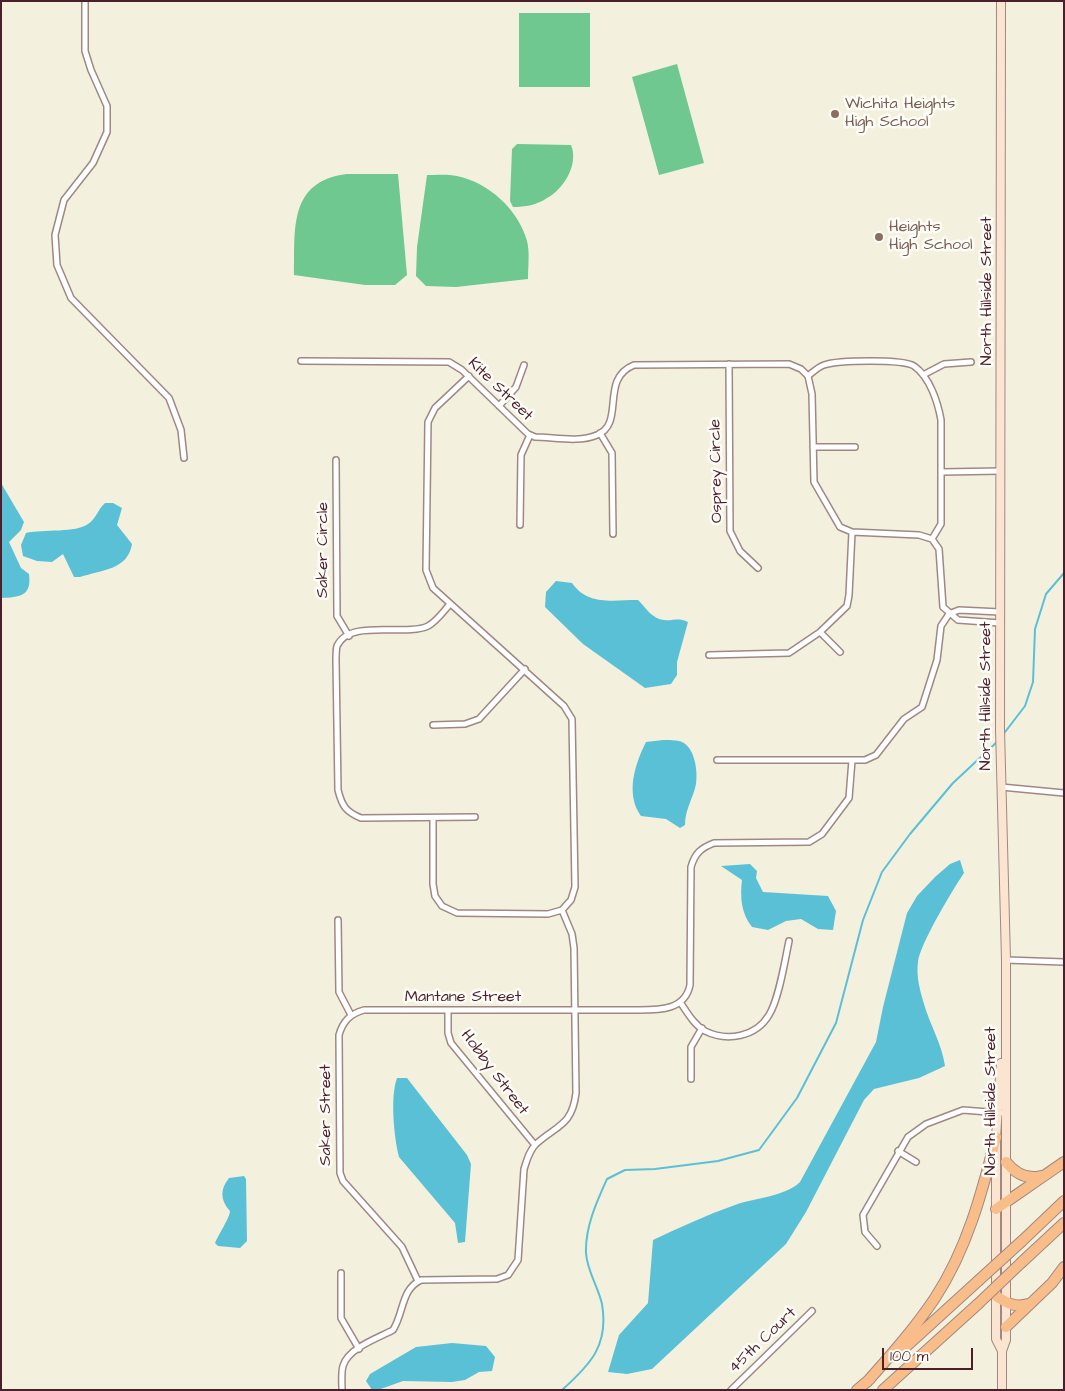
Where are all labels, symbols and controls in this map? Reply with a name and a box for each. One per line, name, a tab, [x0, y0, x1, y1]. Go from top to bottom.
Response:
place label: Wichita Heights High School	[845, 95, 955, 133]
marker: Wichita Heights High School	[829, 108, 841, 120]
street label: North Hillside Street	[978, 217, 998, 365]
place label: Heights High School	[889, 218, 973, 256]
marker: Heights High School	[873, 231, 885, 243]
street label: Kite Street	[463, 354, 537, 426]
street label: Osprey Circle	[706, 419, 728, 523]
street label: Saker Circle	[314, 502, 334, 598]
street label: North Hillside Street	[977, 622, 997, 770]
street label: Mantane Street	[405, 988, 521, 1008]
street label: Hobby Street	[456, 1027, 532, 1119]
street label: North Hillside Street	[982, 1027, 1002, 1175]
street label: Saker Street	[317, 1064, 337, 1166]
street label: 45th Court	[725, 1304, 801, 1378]
scale bar	[885, 1338, 976, 1370]
text: 100 m	[890, 1346, 929, 1367]

